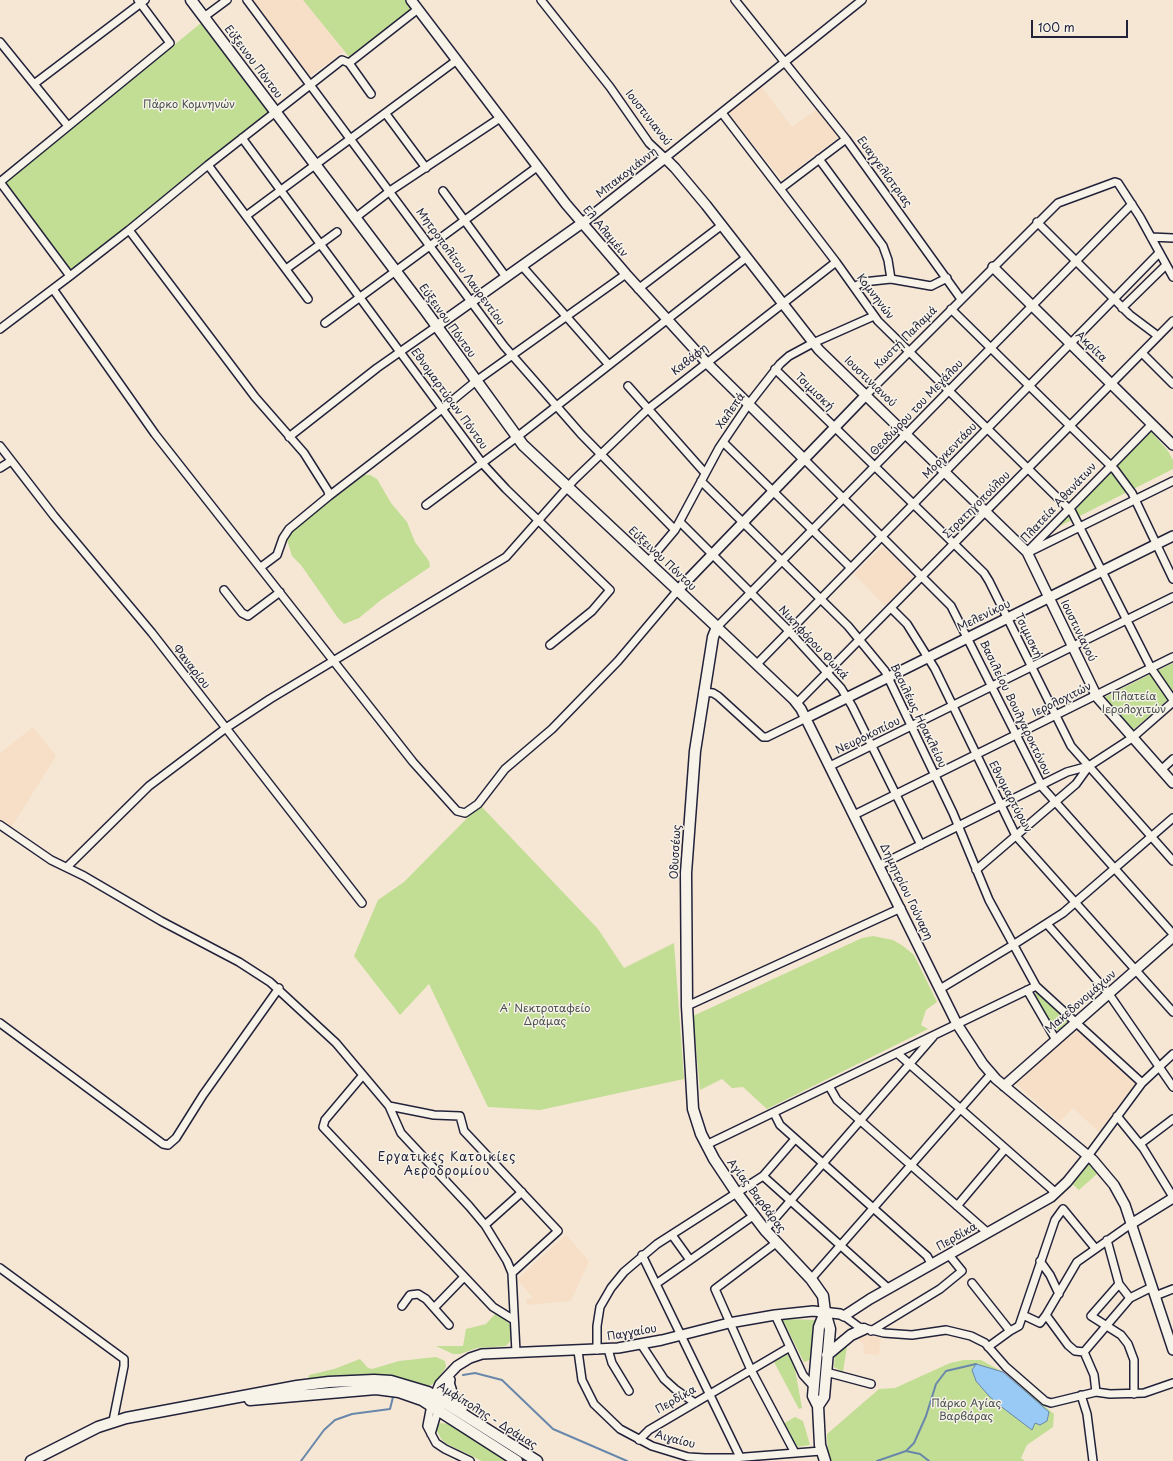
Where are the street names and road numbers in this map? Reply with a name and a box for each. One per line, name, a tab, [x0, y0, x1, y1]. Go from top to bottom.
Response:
street label: Εύξεινου Πόντου	[221, 23, 285, 101]
street label: Ιουστινιανού	[622, 88, 674, 148]
street label: Ευαγγελίστριας	[854, 134, 914, 210]
street label: Μπακογιάννη	[594, 145, 660, 201]
street label: Ελ Αλαμέιν	[580, 204, 630, 260]
street label: Μητροπολίτου Λαυρεντίου	[413, 206, 507, 328]
street label: Κομνηνών	[854, 272, 896, 322]
street label: Εύξεινου Πόντου	[416, 281, 478, 361]
street label: Κωστή Παλαμά	[872, 304, 940, 372]
street label: Ακρίτα	[1073, 329, 1109, 365]
street label: Καβάφη	[669, 342, 711, 378]
street label: Εθνομαρτύρων Πόντου	[408, 346, 490, 452]
street label: Ιουστινιανού	[841, 354, 899, 410]
street label: Θεοδώρου του Μεγάλου	[868, 357, 966, 459]
street label: Τσιμισκή	[792, 370, 836, 414]
street label: Χαλεπά	[714, 391, 748, 431]
street label: Μοργκεντάου	[920, 420, 980, 482]
street label: Πλατεία Αθανάτων	[1018, 460, 1100, 546]
street label: Στρατηγοπούλου	[941, 469, 1013, 541]
street label: Εύξεινου Πόντου	[625, 524, 699, 594]
street label: Μελενίκου	[955, 597, 1013, 635]
street label: Ιουστινιανού	[1057, 598, 1099, 664]
street label: Νικηφόρου Φωκά	[776, 603, 850, 683]
street label: Τσιμισκή	[1011, 611, 1045, 661]
street label: Βασιλείου Βουλγαροκτόνου	[977, 639, 1053, 777]
street label: Φαναρίου	[170, 642, 212, 692]
street label: Βασιλέως Ηρακλείου	[887, 662, 949, 770]
street label: Ιερολοχιτών	[1030, 680, 1094, 720]
street label: Νευροκοπίου	[834, 715, 902, 757]
street label: Εθνομαρτύρων	[985, 759, 1035, 835]
street label: Οδυσσέως	[668, 824, 684, 880]
street label: Δημητρίου Γούναρη	[877, 842, 935, 942]
street label: Μακεδονομάχων	[1043, 968, 1119, 1036]
street label: Αγίας Βαρβάρας	[724, 1156, 788, 1236]
street label: Περδίκα	[934, 1220, 980, 1254]
street label: Παγγαίου	[606, 1322, 658, 1344]
street label: Αμφίπολης - Δράμας	[434, 1380, 540, 1452]
street label: Περδίκα	[653, 1383, 699, 1417]
street label: Αιγαίου	[653, 1428, 697, 1452]

